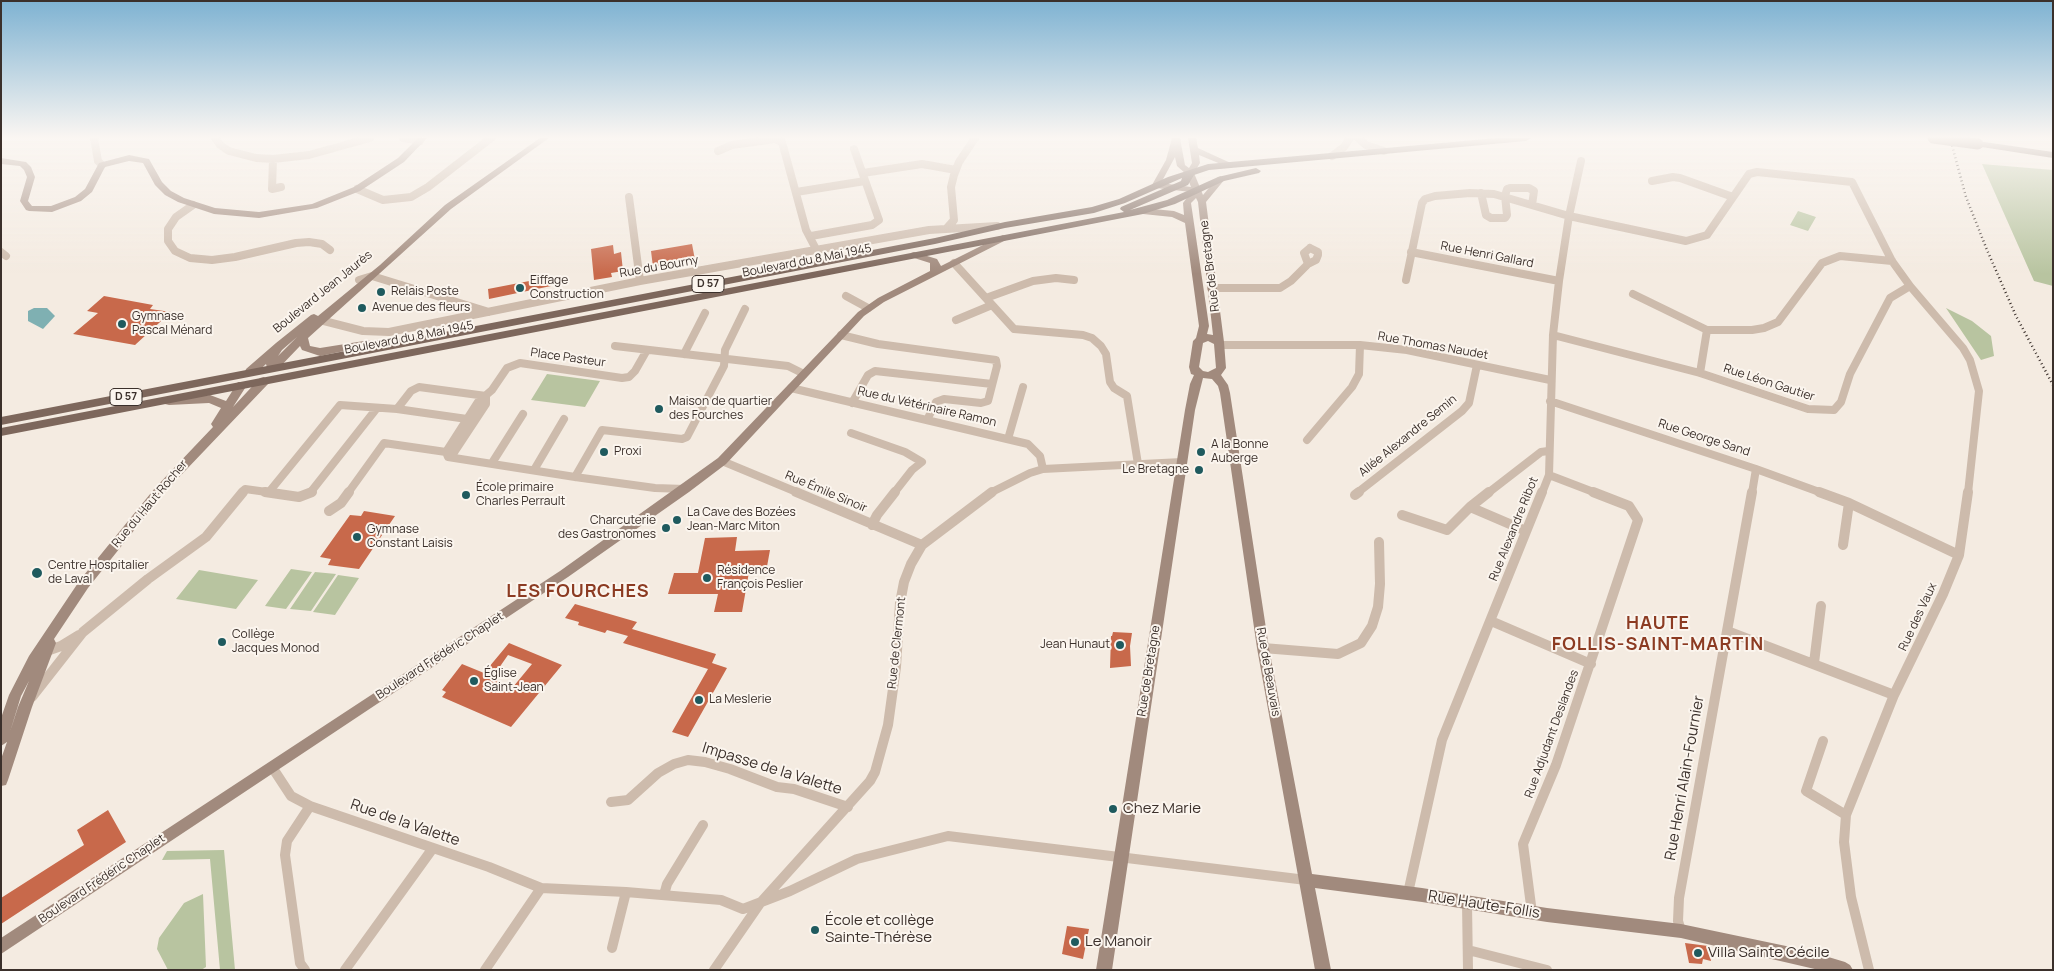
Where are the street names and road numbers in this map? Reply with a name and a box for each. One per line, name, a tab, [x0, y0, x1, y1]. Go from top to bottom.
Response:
street label: Rue de Bretagne	[1197, 220, 1223, 312]
street label: Rue Henri Gallard	[1439, 239, 1535, 271]
street label: Boulevard du 8 Mai 1945	[741, 241, 873, 281]
street label: Boulevard Jean Jaurès	[271, 248, 375, 336]
street label: Rue du Bourny	[618, 253, 700, 281]
road number: D 57	[692, 276, 724, 292]
street label: Boulevard du 8 Mai 1945	[343, 318, 475, 358]
street label: Rue Thomas Naudet	[1377, 329, 1489, 363]
street label: Place Pasteur	[530, 346, 606, 370]
street label: Rue Léon Gautier	[1722, 361, 1816, 405]
street label: Rue du Vétérinaire Ramon	[856, 384, 998, 430]
road number: D 57	[110, 388, 142, 406]
street label: Allée Alexandre Semin	[1356, 392, 1460, 480]
street label: Rue George Sand	[1656, 416, 1752, 460]
street label: Rue du Haut Rocher	[109, 457, 191, 551]
street label: Rue Émile Sinoir	[783, 468, 869, 516]
street label: Rue Alexandre Ribot	[1486, 475, 1542, 583]
street label: Rue des Vaux	[1896, 581, 1940, 653]
street label: Rue de Clermont	[885, 596, 909, 690]
street label: Boulevard Frédéric Chaplet	[374, 609, 506, 703]
street label: Rue de Bretagne	[1135, 624, 1163, 718]
street label: Rue de Beauvais	[1253, 626, 1283, 718]
street label: Rue Adjudant Deslandes	[1522, 668, 1582, 800]
street label: Rue Henri Alain-Fournier	[1662, 694, 1708, 862]
street label: Impasse de la Valette	[700, 739, 844, 799]
street label: Rue de la Valette	[348, 796, 462, 850]
street label: Boulevard Frédéric Chaplet	[36, 831, 168, 927]
street label: Rue Haute-Follis	[1427, 887, 1541, 923]

